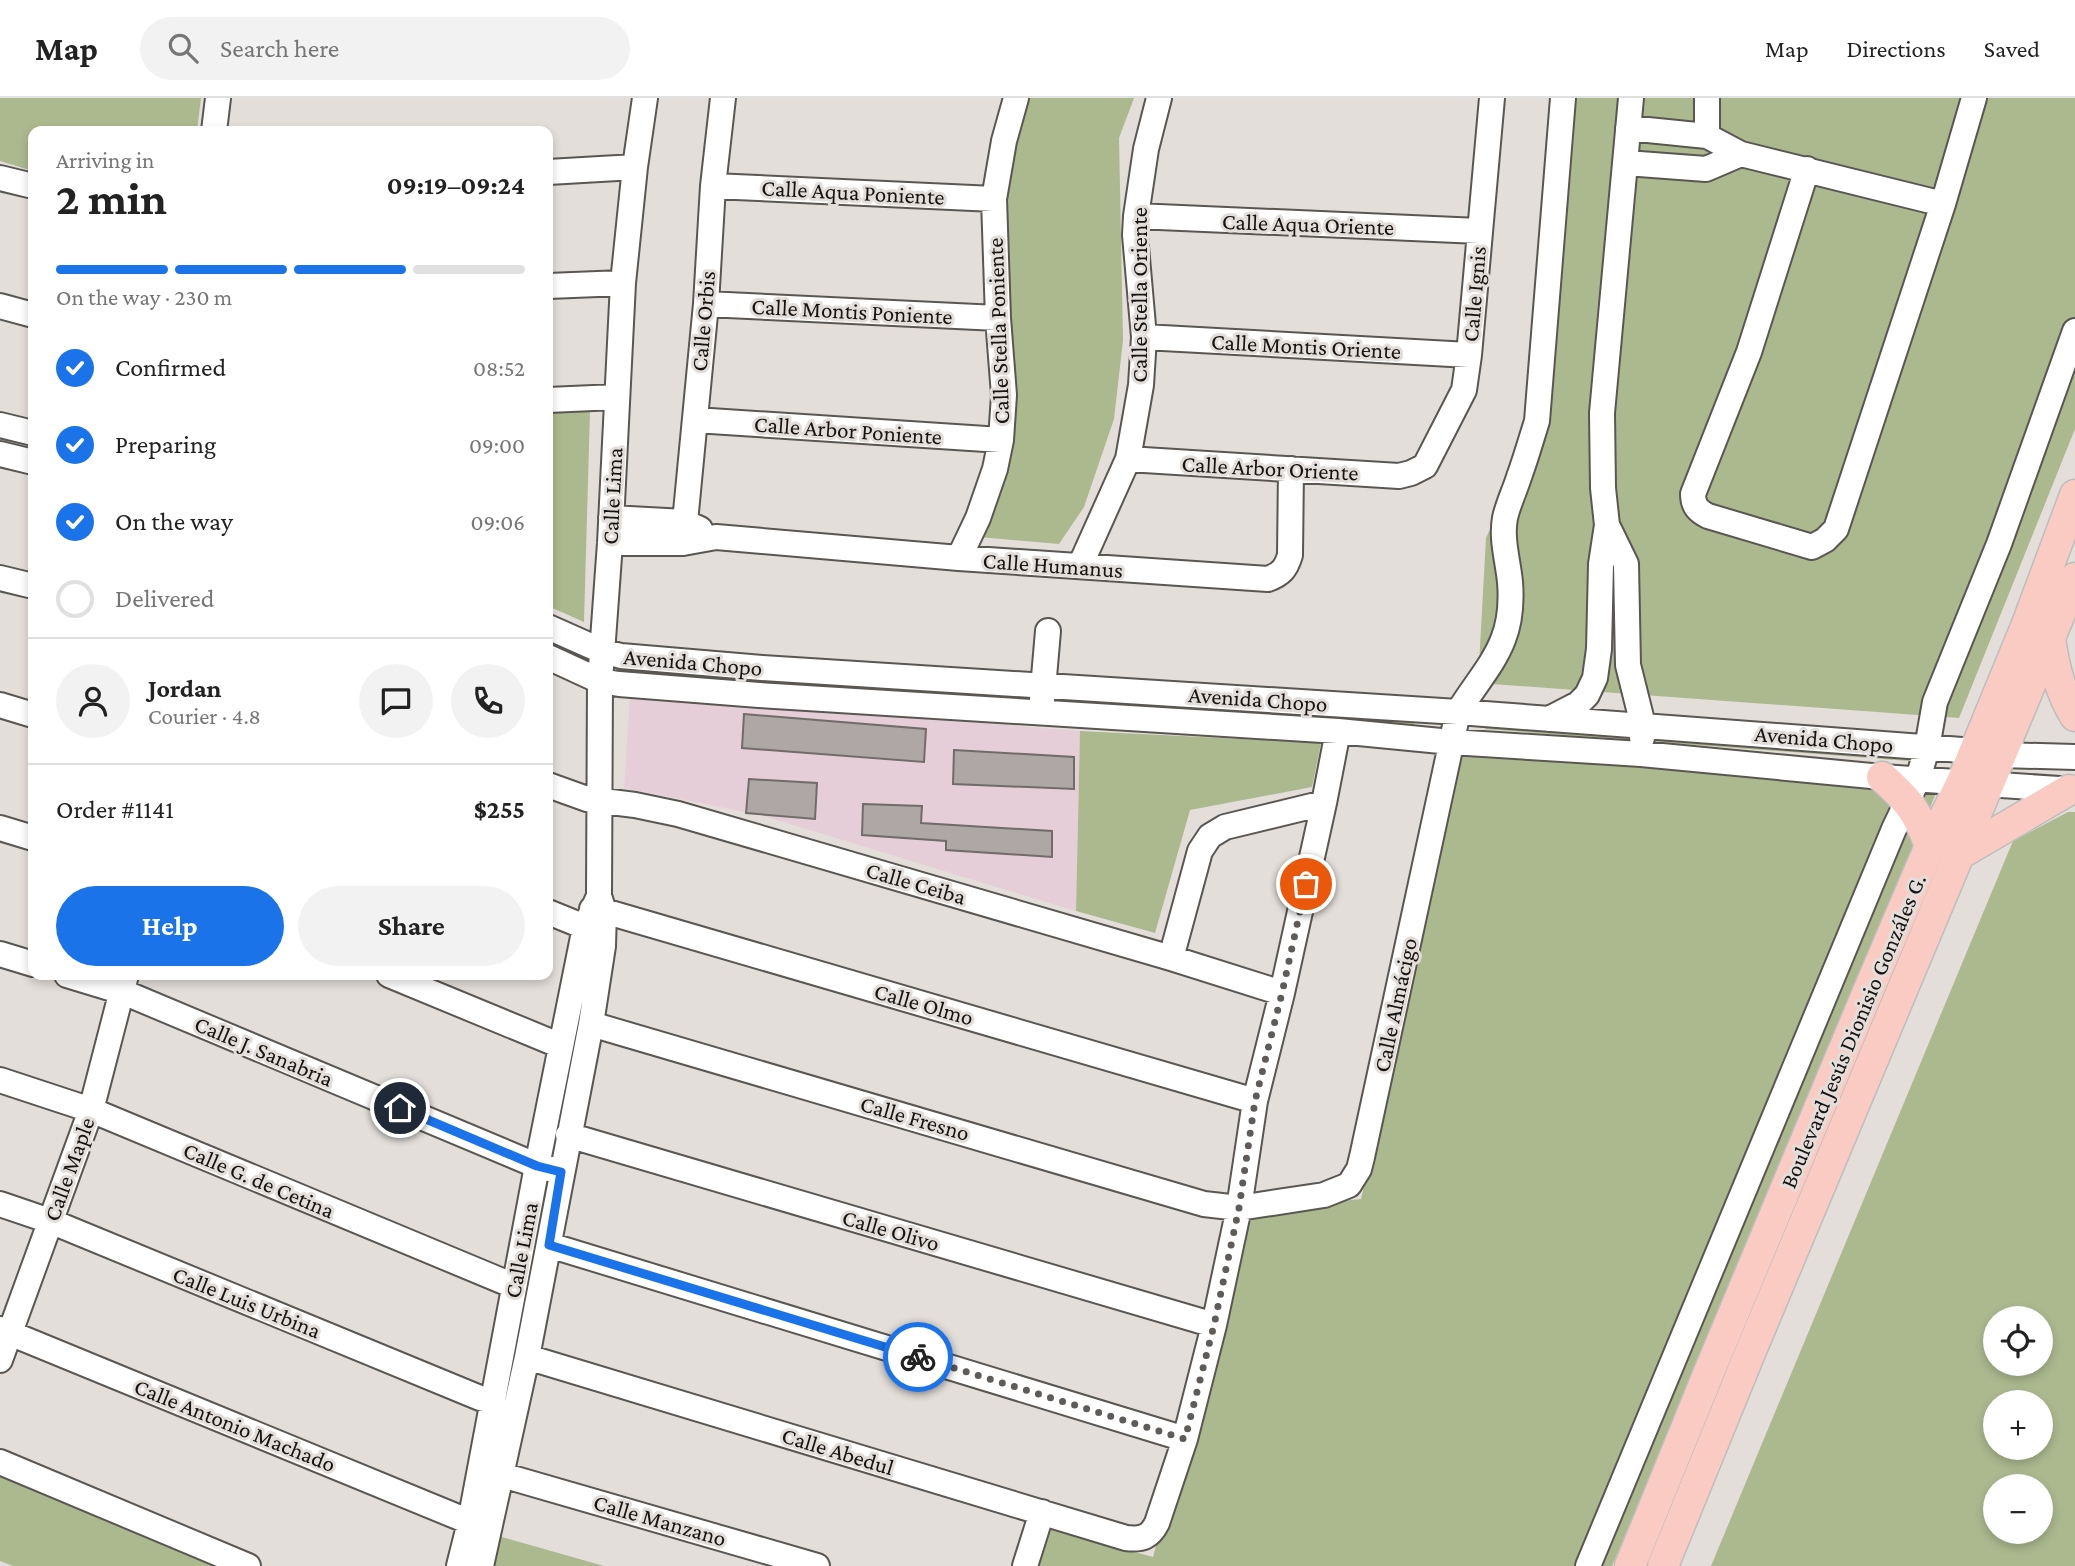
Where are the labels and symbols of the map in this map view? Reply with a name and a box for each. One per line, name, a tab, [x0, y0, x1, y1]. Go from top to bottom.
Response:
street label: Calle Aqua Poniente	[761, 174, 945, 210]
street label: Calle Stella Oriente	[1126, 207, 1152, 383]
street label: Calle Aqua Oriente	[1221, 208, 1395, 240]
street label: Calle Stella Poniente	[982, 237, 1014, 425]
street label: Calle Ignis	[1457, 245, 1491, 343]
street label: Calle Orbis	[686, 270, 720, 372]
street label: Calle Montis Poniente	[751, 293, 953, 329]
street label: Calle Montis Oriente	[1210, 328, 1402, 364]
street label: Calle Arbor Poniente	[753, 410, 943, 450]
street label: Calle Lima	[596, 446, 628, 545]
street label: Calle Arbor Oriente	[1181, 450, 1359, 486]
street label: Calle Humanus	[982, 547, 1124, 583]
street label: Avenida Chopo	[622, 643, 764, 681]
street label: Avenida Chopo	[1188, 681, 1328, 717]
street label: Avenida Chopo	[1753, 720, 1895, 758]
pin	[1276, 854, 1336, 914]
street label: Calle Ceiba	[863, 856, 969, 910]
street label: Boulevard Jesús Dionisio Gonzáles G.	[1775, 870, 1931, 1192]
street label: Calle Almácigo	[1368, 935, 1422, 1075]
street label: Calle Olmo	[871, 977, 977, 1031]
street label: Calle J. Sanabria	[191, 1010, 338, 1092]
pin	[370, 1078, 430, 1138]
street label: Calle Fresno	[857, 1090, 973, 1146]
street label: Calle Maple	[38, 1114, 100, 1224]
street label: Calle G. de Cetina	[180, 1136, 339, 1224]
street label: Calle Lima	[499, 1199, 543, 1300]
street label: Calle Olivo	[839, 1204, 943, 1256]
street label: Calle Luis Urbina	[169, 1260, 325, 1344]
courier	[883, 1322, 953, 1392]
street label: Calle Antonio Machado	[131, 1373, 339, 1477]
street label: Calle Abedul	[779, 1422, 897, 1480]
street label: Calle Manzano	[591, 1489, 729, 1551]

